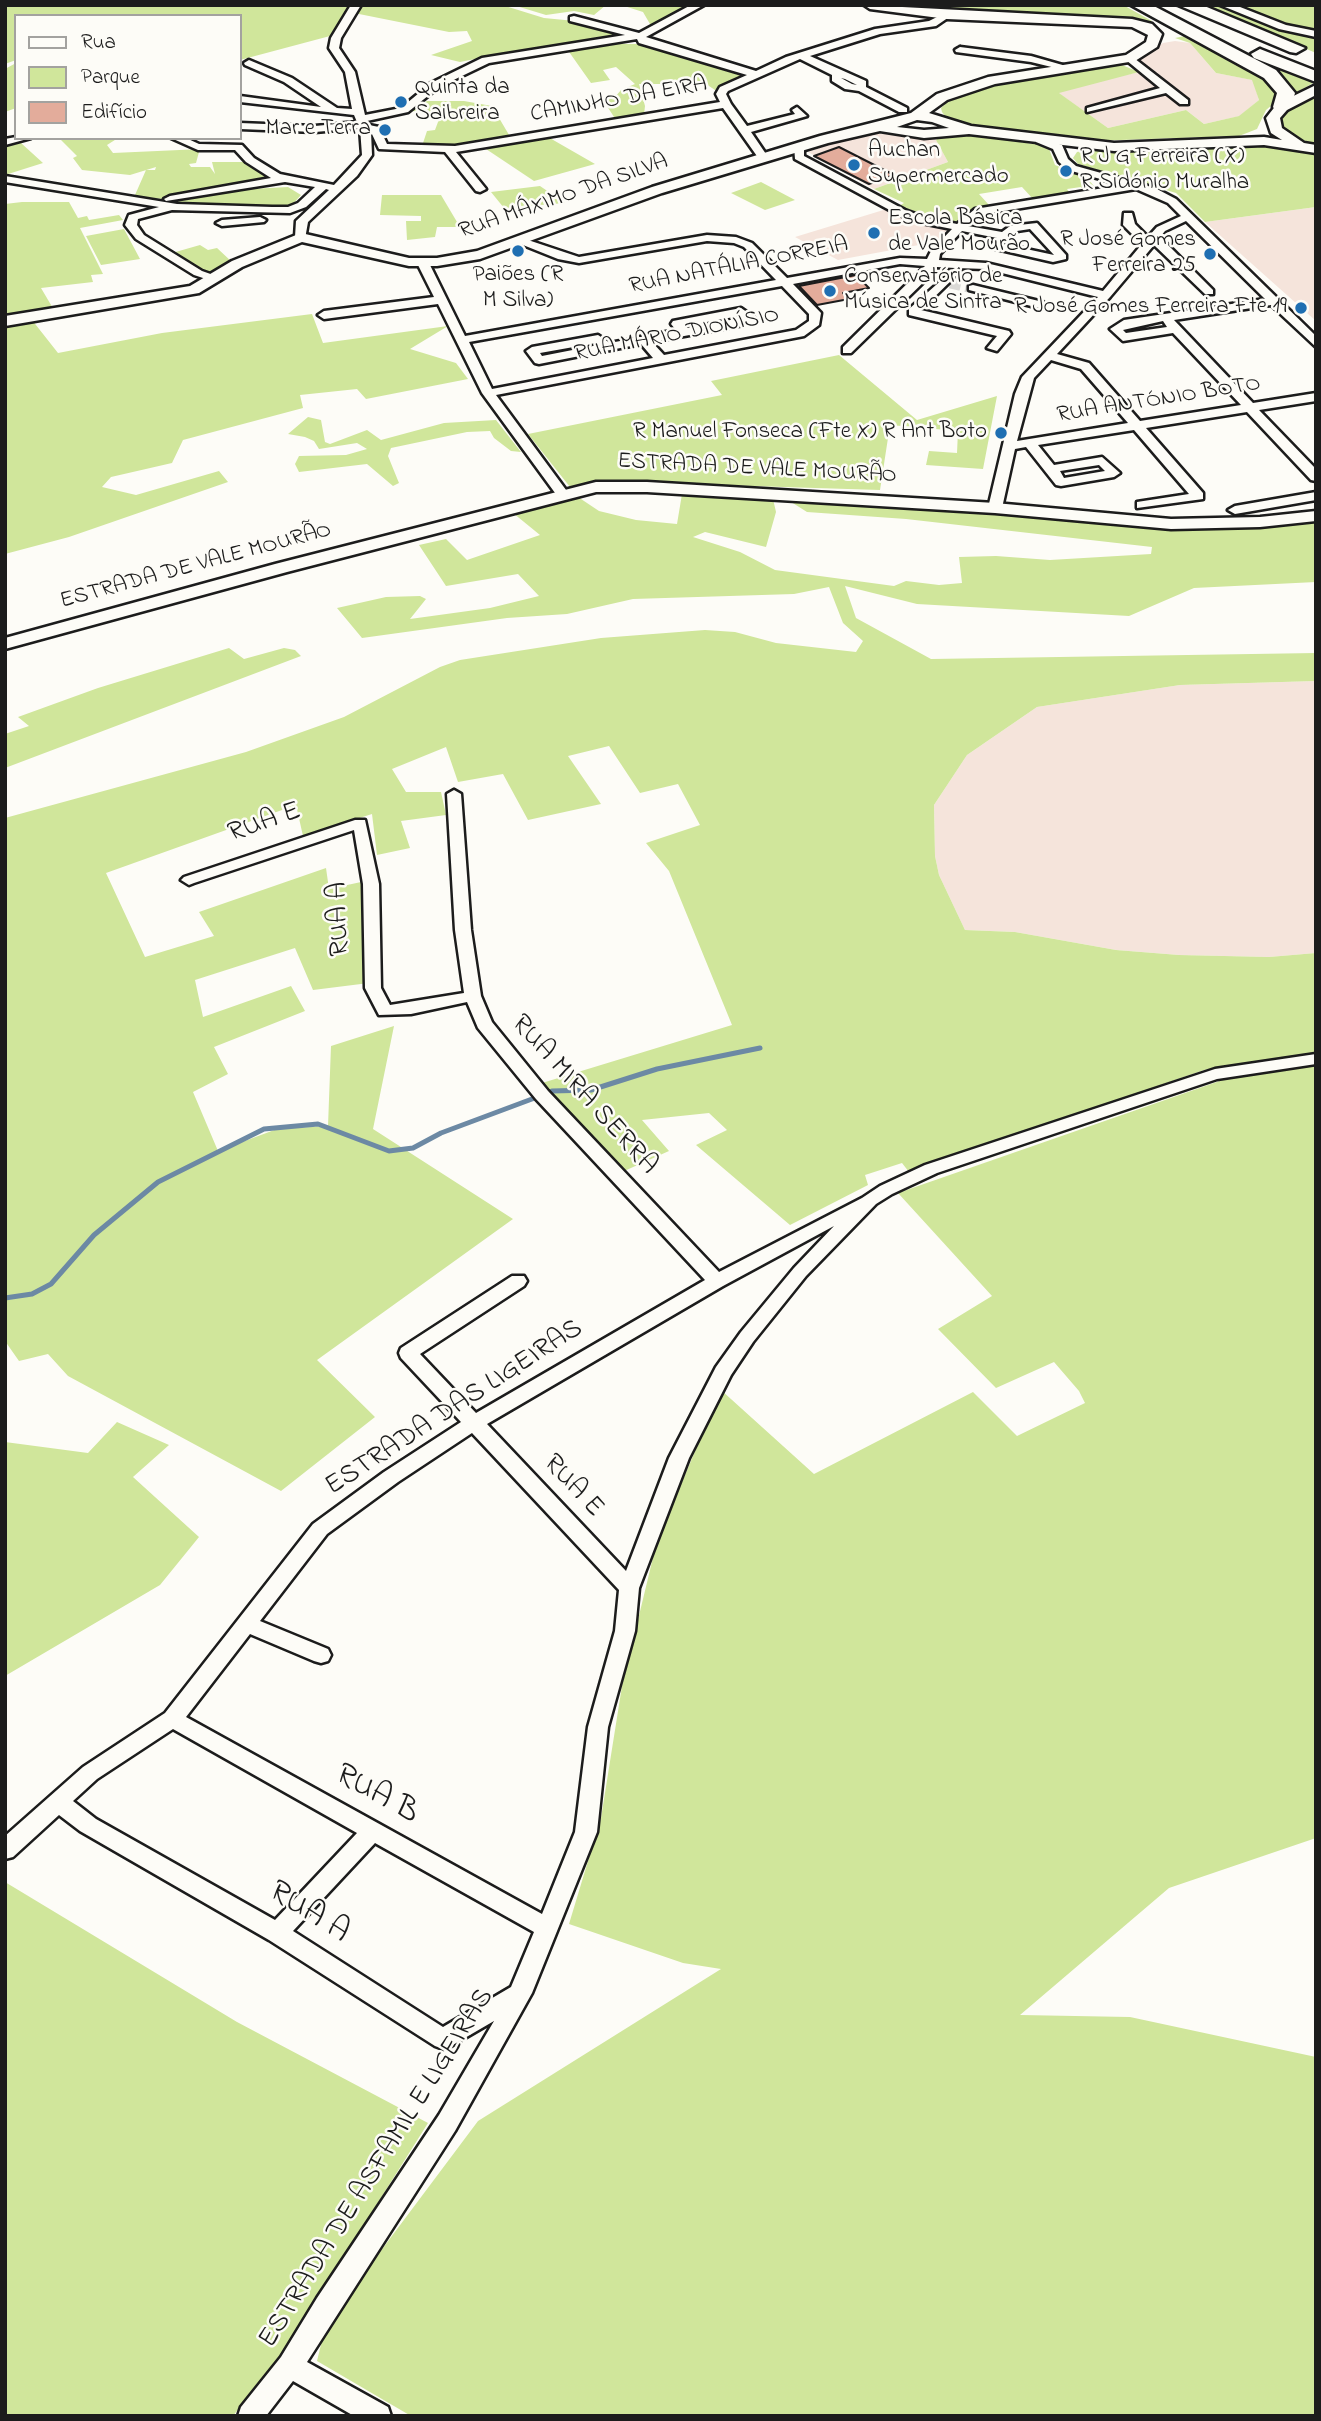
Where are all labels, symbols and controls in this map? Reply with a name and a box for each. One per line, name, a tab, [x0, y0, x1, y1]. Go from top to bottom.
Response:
legend	[14, 14, 242, 140]
text: Rua	[81, 28, 116, 58]
text: Parque	[81, 63, 140, 93]
street label: CAMINHO DA EIRA	[528, 72, 710, 130]
place label: Quinta da Saibreira	[415, 75, 510, 129]
marker: Quinta da Saibreira	[393, 94, 409, 110]
text: Edifício	[81, 98, 147, 128]
place label: Mar e Terra	[266, 116, 371, 144]
marker: Mar e Terra	[377, 122, 393, 138]
place label: Auchan Supermercado	[868, 138, 1009, 192]
place label: R J G Ferreira (X) R Sidónio Muralha	[1080, 144, 1249, 198]
street label: RUA MÁXIMO DA SILVA	[456, 149, 672, 247]
marker: Auchan Supermercado	[846, 157, 862, 173]
marker: R J G Ferreira (X) R Sidónio Muralha	[1058, 163, 1074, 179]
place label: Escola Básica de Vale Mourão	[888, 206, 1030, 260]
marker: Escola Básica de Vale Mourão	[866, 225, 882, 241]
place label: R José Gomes Ferreira 25	[1060, 227, 1196, 281]
street label: RUA NATÁLIA CORREIA	[627, 232, 851, 302]
marker: Paiões (R M Silva)	[510, 243, 526, 259]
marker: R José Gomes Ferreira 25	[1202, 246, 1218, 262]
place label: Paiões (R M Silva)	[473, 262, 563, 316]
place label: Conservatório de Música de Sintra	[844, 264, 1002, 318]
marker: Conservatório de Música de Sintra	[822, 283, 838, 299]
place label: R José Gomes Ferreira Fte 19	[1014, 294, 1287, 322]
marker: R José Gomes Ferreira Fte 19	[1293, 300, 1309, 316]
street label: RUA MÁRIO DIONÍSIO	[572, 303, 782, 369]
street label: RUA ANTÓNIO BOTO	[1055, 371, 1263, 431]
place label: R Manuel Fonseca (Fte X) R Ant Boto	[633, 419, 987, 447]
marker: R Manuel Fonseca (Fte X) R Ant Boto	[993, 425, 1009, 441]
street label: ESTRADA DE VALE MOURÃO	[617, 449, 897, 491]
street label: ESTRADA DE VALE MOURÃO	[57, 517, 335, 617]
street label: RUA E	[224, 796, 306, 852]
street label: RUA A	[323, 881, 359, 957]
street label: RUA MIRA SERRA	[502, 1009, 664, 1183]
street label: ESTRADA DAS LIGEIRAS	[320, 1313, 590, 1505]
street label: RUA E	[534, 1448, 610, 1526]
street label: RUA B	[327, 1757, 425, 1835]
street label: RUA A	[260, 1874, 356, 1954]
street label: ESTRADA DE ASFAMIL E LIGEIRAS	[253, 1983, 503, 2355]

